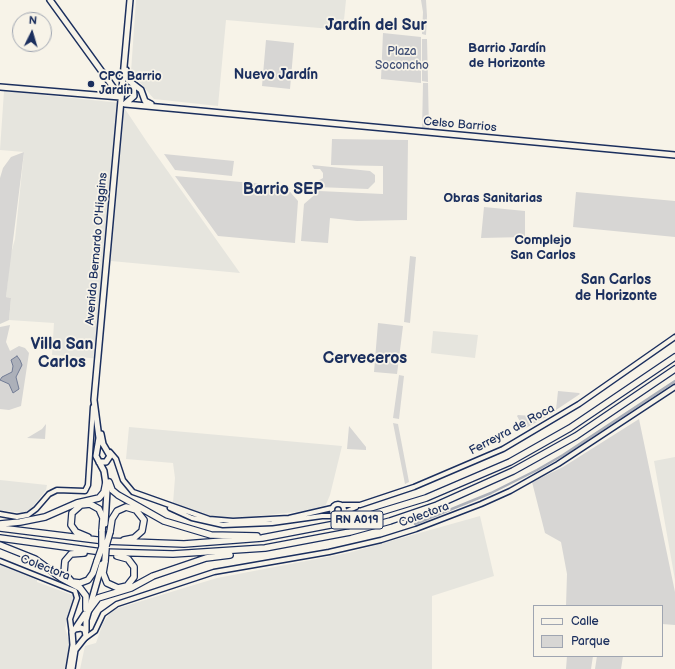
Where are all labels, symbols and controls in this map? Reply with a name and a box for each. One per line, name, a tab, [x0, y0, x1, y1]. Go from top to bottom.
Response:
north arrow	[12, 12, 52, 52]
text: N	[28, 14, 38, 27]
district label: Jardín del Sur	[325, 16, 427, 36]
district label: Barrio Jardín de Horizonte	[468, 41, 546, 72]
park label: Plaza Soconcho	[375, 45, 429, 73]
district label: Nuevo Jardín	[234, 67, 318, 83]
place label: CPC Barrio Jardín	[99, 70, 161, 98]
marker: CPC Barrio Jardín	[86, 79, 96, 89]
street label: Celso Barrios	[423, 115, 497, 135]
street label: Avenida Bernardo O'Higgins	[83, 172, 111, 326]
district label: Barrio SEP	[243, 180, 323, 200]
district label: Obras Sanitarias	[443, 191, 543, 207]
district label: Complejo San Carlos	[510, 233, 576, 264]
district label: San Carlos de Horizonte	[575, 272, 657, 304]
district label: Villa San Carlos	[31, 335, 93, 373]
district label: Cerveceros	[323, 349, 407, 369]
street label: Ferreyra de Roca	[467, 401, 557, 459]
street label: Colectora	[397, 499, 451, 531]
road number: RN A019	[331, 511, 383, 529]
street label: Colectora	[18, 552, 72, 584]
legend	[533, 605, 663, 657]
text: Calle	[571, 614, 599, 629]
text: Parque	[571, 634, 610, 649]

